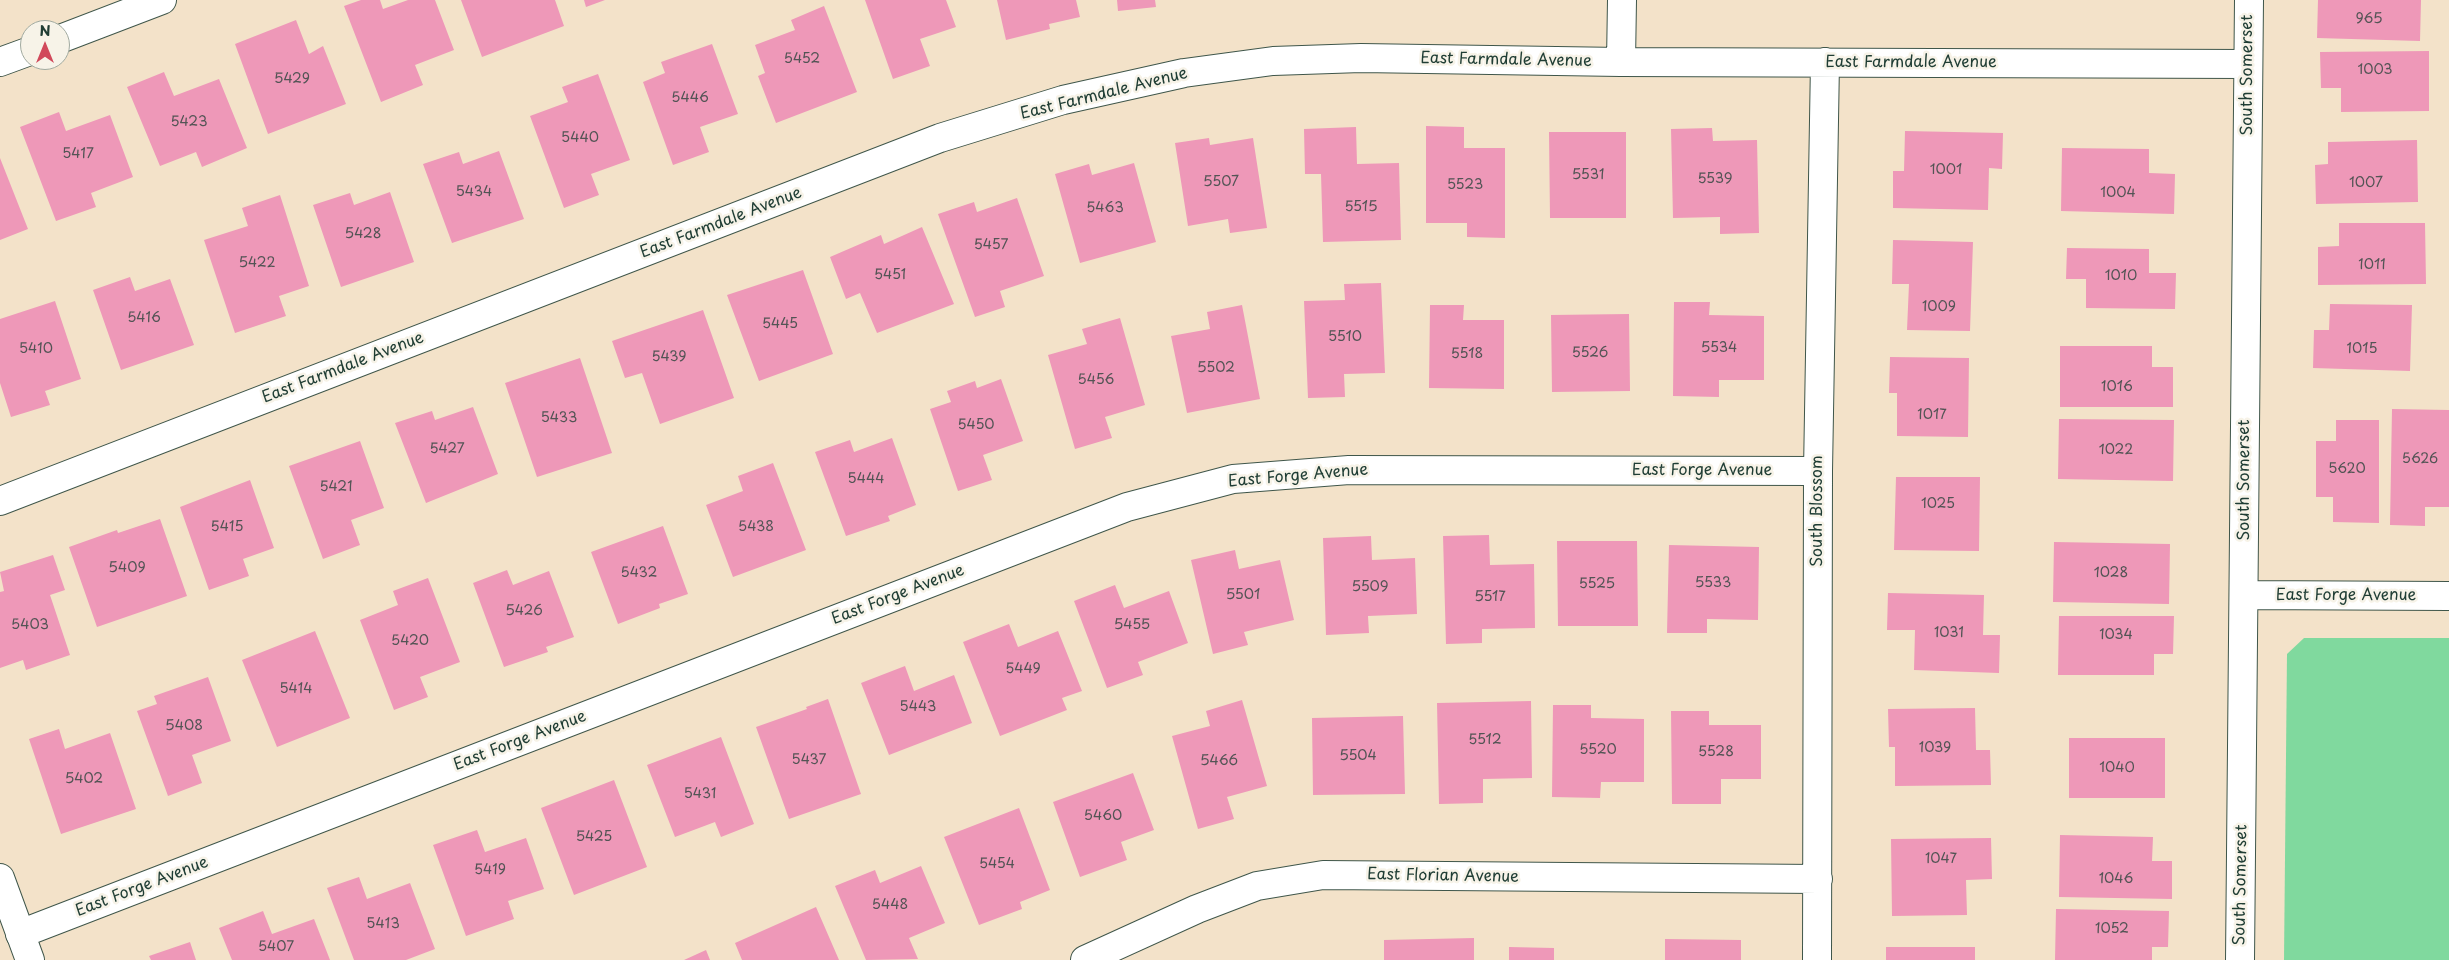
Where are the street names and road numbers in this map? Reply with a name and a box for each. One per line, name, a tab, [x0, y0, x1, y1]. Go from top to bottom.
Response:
street label: South Somerset	[2238, 14, 2258, 136]
street label: East Farmdale Avenue	[1420, 49, 1592, 71]
street label: East Farmdale Avenue	[1825, 53, 1997, 73]
street label: East Farmdale Avenue	[1018, 64, 1190, 124]
street label: East Farmdale Avenue	[637, 183, 805, 263]
street label: East Farmdale Avenue	[259, 328, 427, 408]
street label: South Somerset	[2235, 419, 2255, 541]
street label: South Blossom	[1808, 455, 1828, 567]
street label: East Forge Avenue	[1227, 460, 1369, 492]
street label: East Forge Avenue	[1632, 461, 1772, 481]
street label: East Forge Avenue	[829, 561, 967, 629]
street label: East Forge Avenue	[2276, 586, 2416, 606]
street label: East Forge Avenue	[451, 707, 589, 775]
street label: South Somerset	[2230, 824, 2252, 946]
street label: East Forge Avenue	[73, 853, 211, 921]
street label: East Florian Avenue	[1367, 865, 1519, 887]

